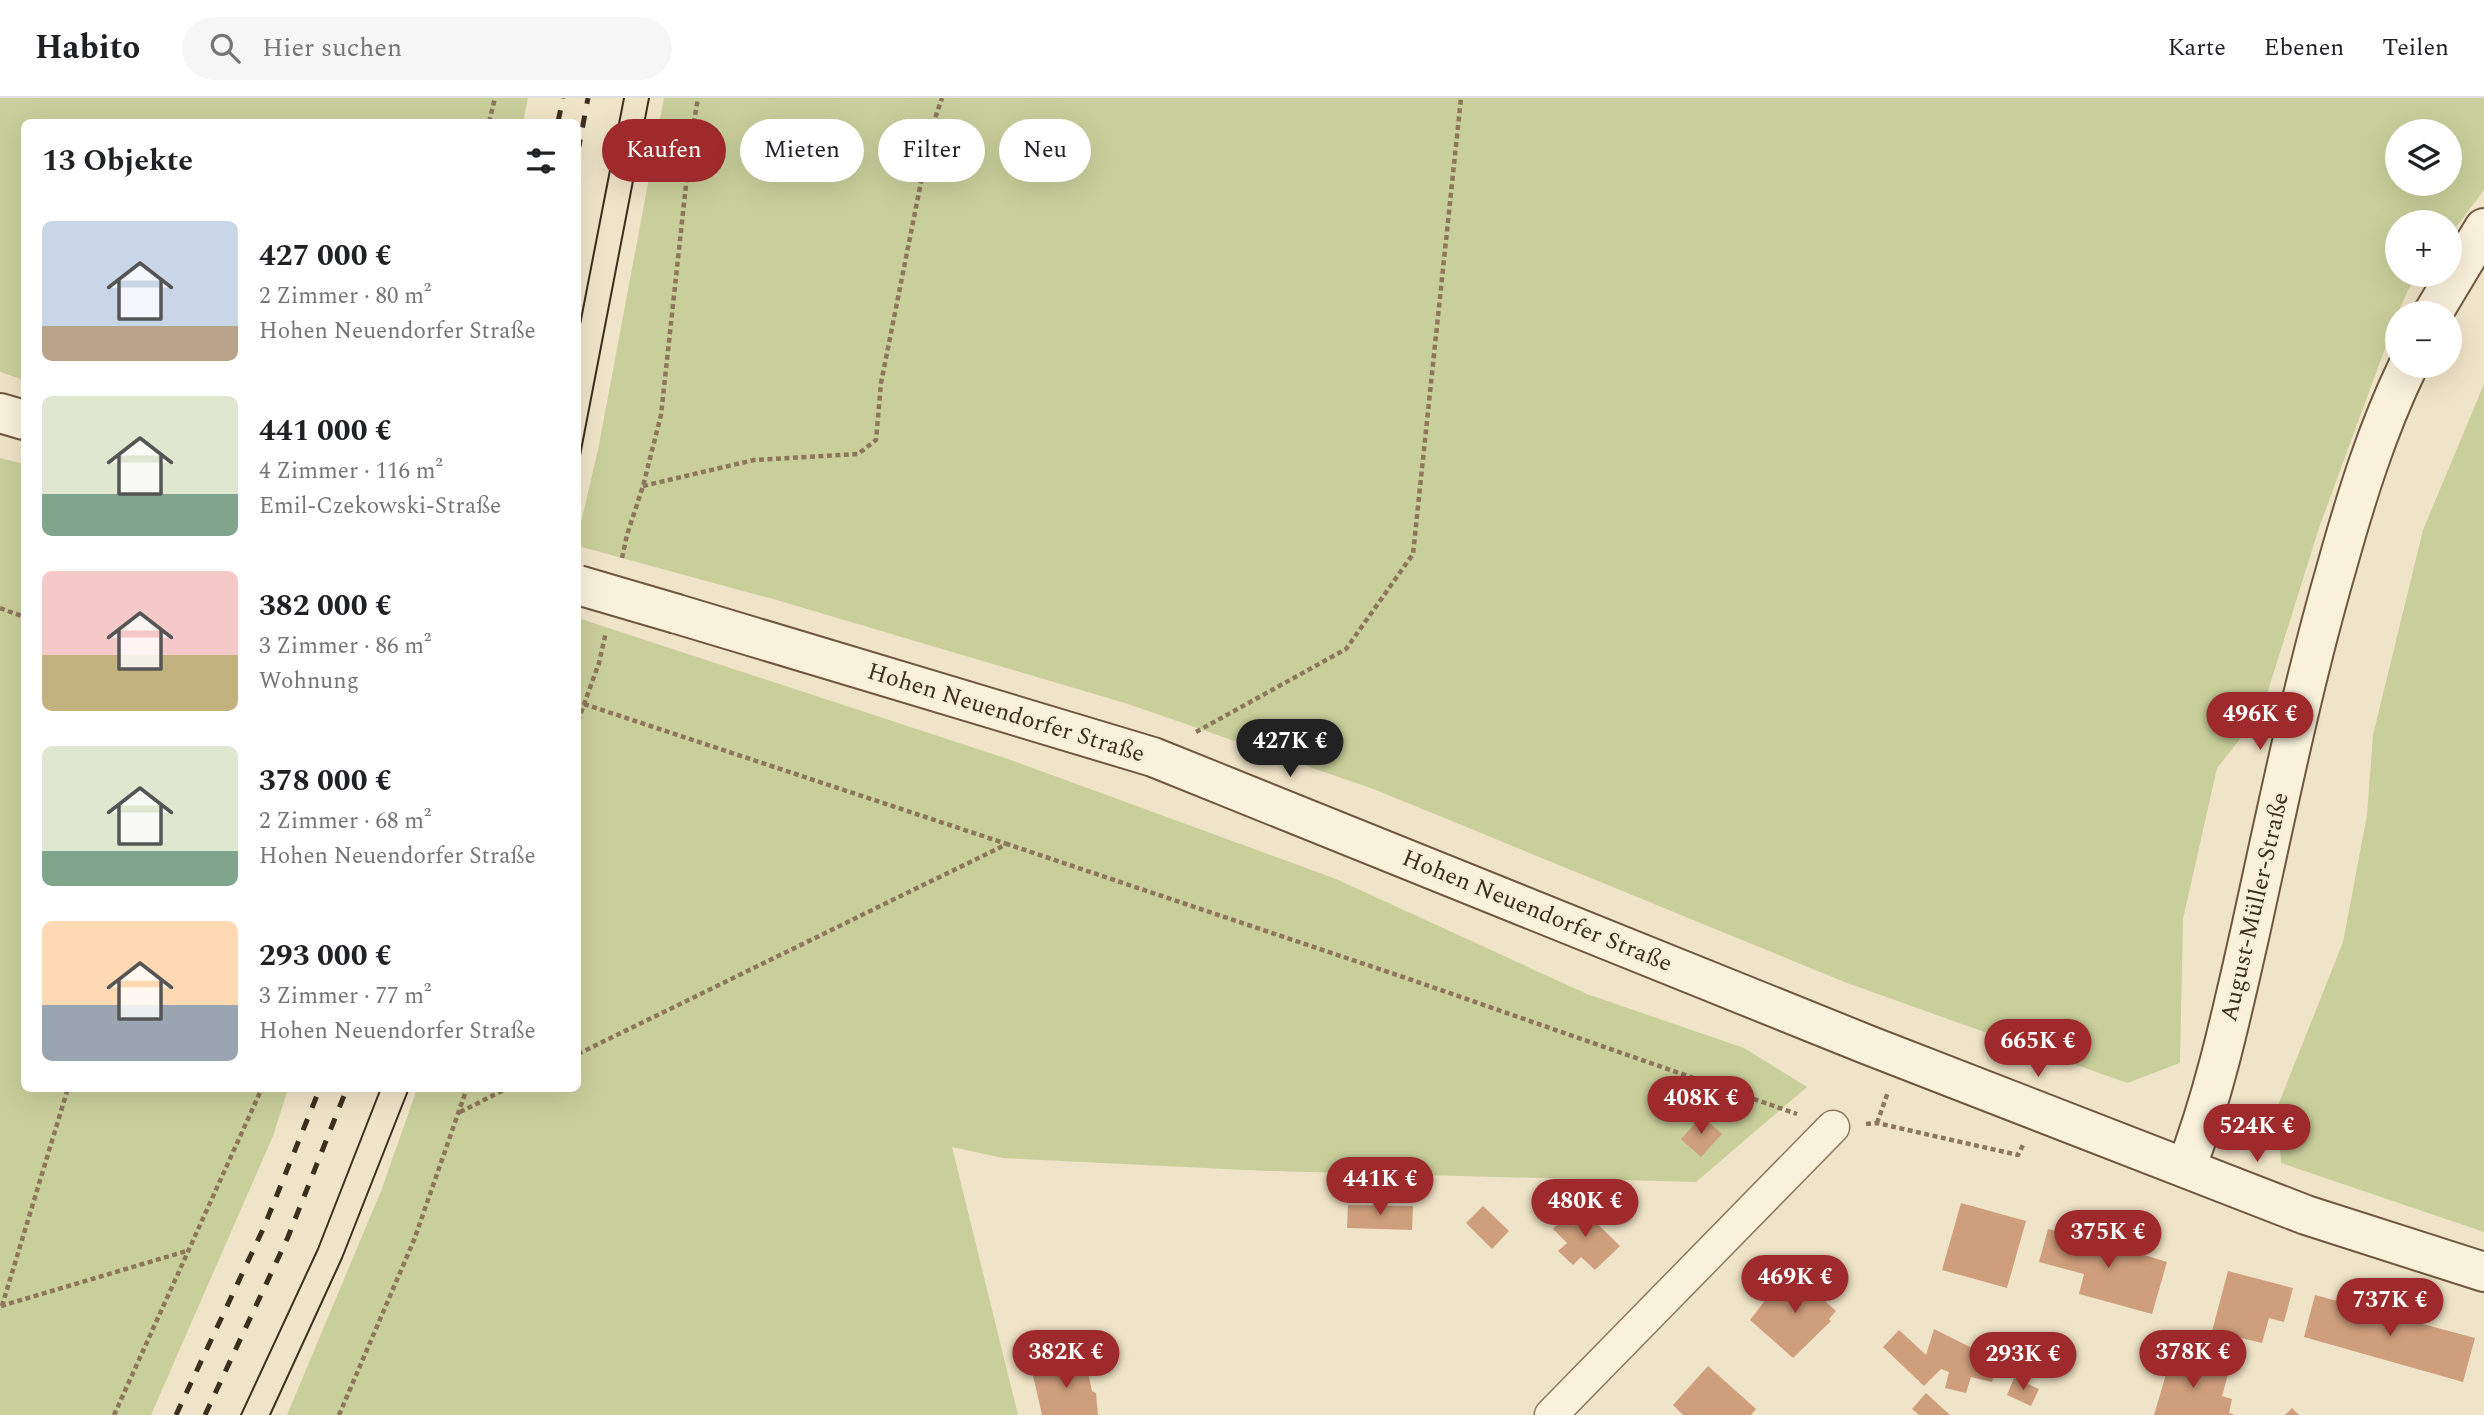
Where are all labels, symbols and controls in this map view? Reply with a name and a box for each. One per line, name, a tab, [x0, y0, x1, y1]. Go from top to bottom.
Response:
search box	[182, 17, 672, 80]
text: Habito	[35, 23, 140, 73]
text: Hier suchen	[262, 28, 402, 68]
icon: search	[206, 29, 244, 67]
text: Karte	[2168, 30, 2226, 66]
text: Ebenen	[2264, 30, 2344, 66]
text: Teilen	[2382, 30, 2449, 66]
chip: Kaufen	[602, 119, 726, 182]
chip: Mieten	[740, 119, 864, 182]
chip: Filter	[878, 119, 985, 182]
chip: Neu	[999, 119, 1091, 182]
map controls	[2385, 119, 2462, 378]
button: layers	[2385, 119, 2462, 196]
text: 13 Objekte	[42, 138, 193, 184]
icon: filters	[522, 142, 560, 180]
button: +	[2385, 210, 2462, 287]
text: 427 000 €	[259, 233, 392, 279]
icon: home	[98, 249, 182, 333]
text: 2 Zimmer · 80 m²	[259, 279, 431, 314]
button: −	[2385, 301, 2462, 378]
text: Hohen Neuendorfer Straße	[259, 314, 536, 349]
text: 441 000 €	[259, 408, 392, 454]
icon: home	[98, 424, 182, 508]
text: 4 Zimmer · 116 m²	[259, 454, 443, 489]
text: Emil-Czekowski-Straße	[259, 489, 501, 524]
text: 382 000 €	[259, 583, 392, 629]
icon: home	[98, 599, 182, 683]
text: 3 Zimmer · 86 m²	[259, 629, 431, 664]
street label: Hohen Neuendorfer Straße	[863, 654, 1149, 772]
text: Wohnung	[259, 664, 359, 699]
pin: 496K €	[2203, 692, 2317, 752]
text: 496K €	[2222, 697, 2298, 732]
pin: 427K €	[1233, 720, 1347, 779]
text: 427K €	[1252, 724, 1328, 759]
text: 378 000 €	[259, 758, 392, 804]
icon: home	[98, 774, 182, 858]
street label: August-Müller-Straße	[2211, 789, 2299, 1025]
text: 2 Zimmer · 68 m²	[259, 804, 431, 839]
text: Hohen Neuendorfer Straße	[259, 839, 536, 874]
street label: Hohen Neuendorfer Straße	[1396, 840, 1678, 982]
text: 293 000 €	[259, 933, 392, 979]
icon: home	[98, 949, 182, 1033]
text: 3 Zimmer · 77 m²	[259, 979, 431, 1014]
text: Hohen Neuendorfer Straße	[259, 1014, 536, 1049]
pin: 665K €	[1981, 1020, 2095, 1079]
text: 665K €	[2000, 1024, 2076, 1059]
pin: 408K €	[1644, 1076, 1758, 1136]
text: 408K €	[1663, 1081, 1739, 1116]
pin: 524K €	[2200, 1104, 2314, 1164]
text: 524K €	[2219, 1109, 2295, 1144]
pin: 441K €	[1323, 1158, 1437, 1217]
text: 441K €	[1342, 1162, 1418, 1197]
pin: 480K €	[1528, 1180, 1642, 1239]
text: 480K €	[1547, 1184, 1623, 1219]
pin: 375K €	[2051, 1210, 2165, 1270]
text: 375K €	[2070, 1215, 2146, 1250]
pin: 469K €	[1738, 1256, 1852, 1315]
text: 469K €	[1757, 1260, 1833, 1295]
pin: 737K €	[2333, 1278, 2447, 1338]
text: 737K €	[2352, 1283, 2428, 1318]
pin: 382K €	[1009, 1330, 1123, 1390]
pin: 378K €	[2136, 1330, 2250, 1390]
pin: 293K €	[1966, 1332, 2080, 1392]
text: 382K €	[1028, 1335, 1104, 1370]
text: 378K €	[2155, 1335, 2231, 1370]
text: 293K €	[1985, 1337, 2061, 1372]

